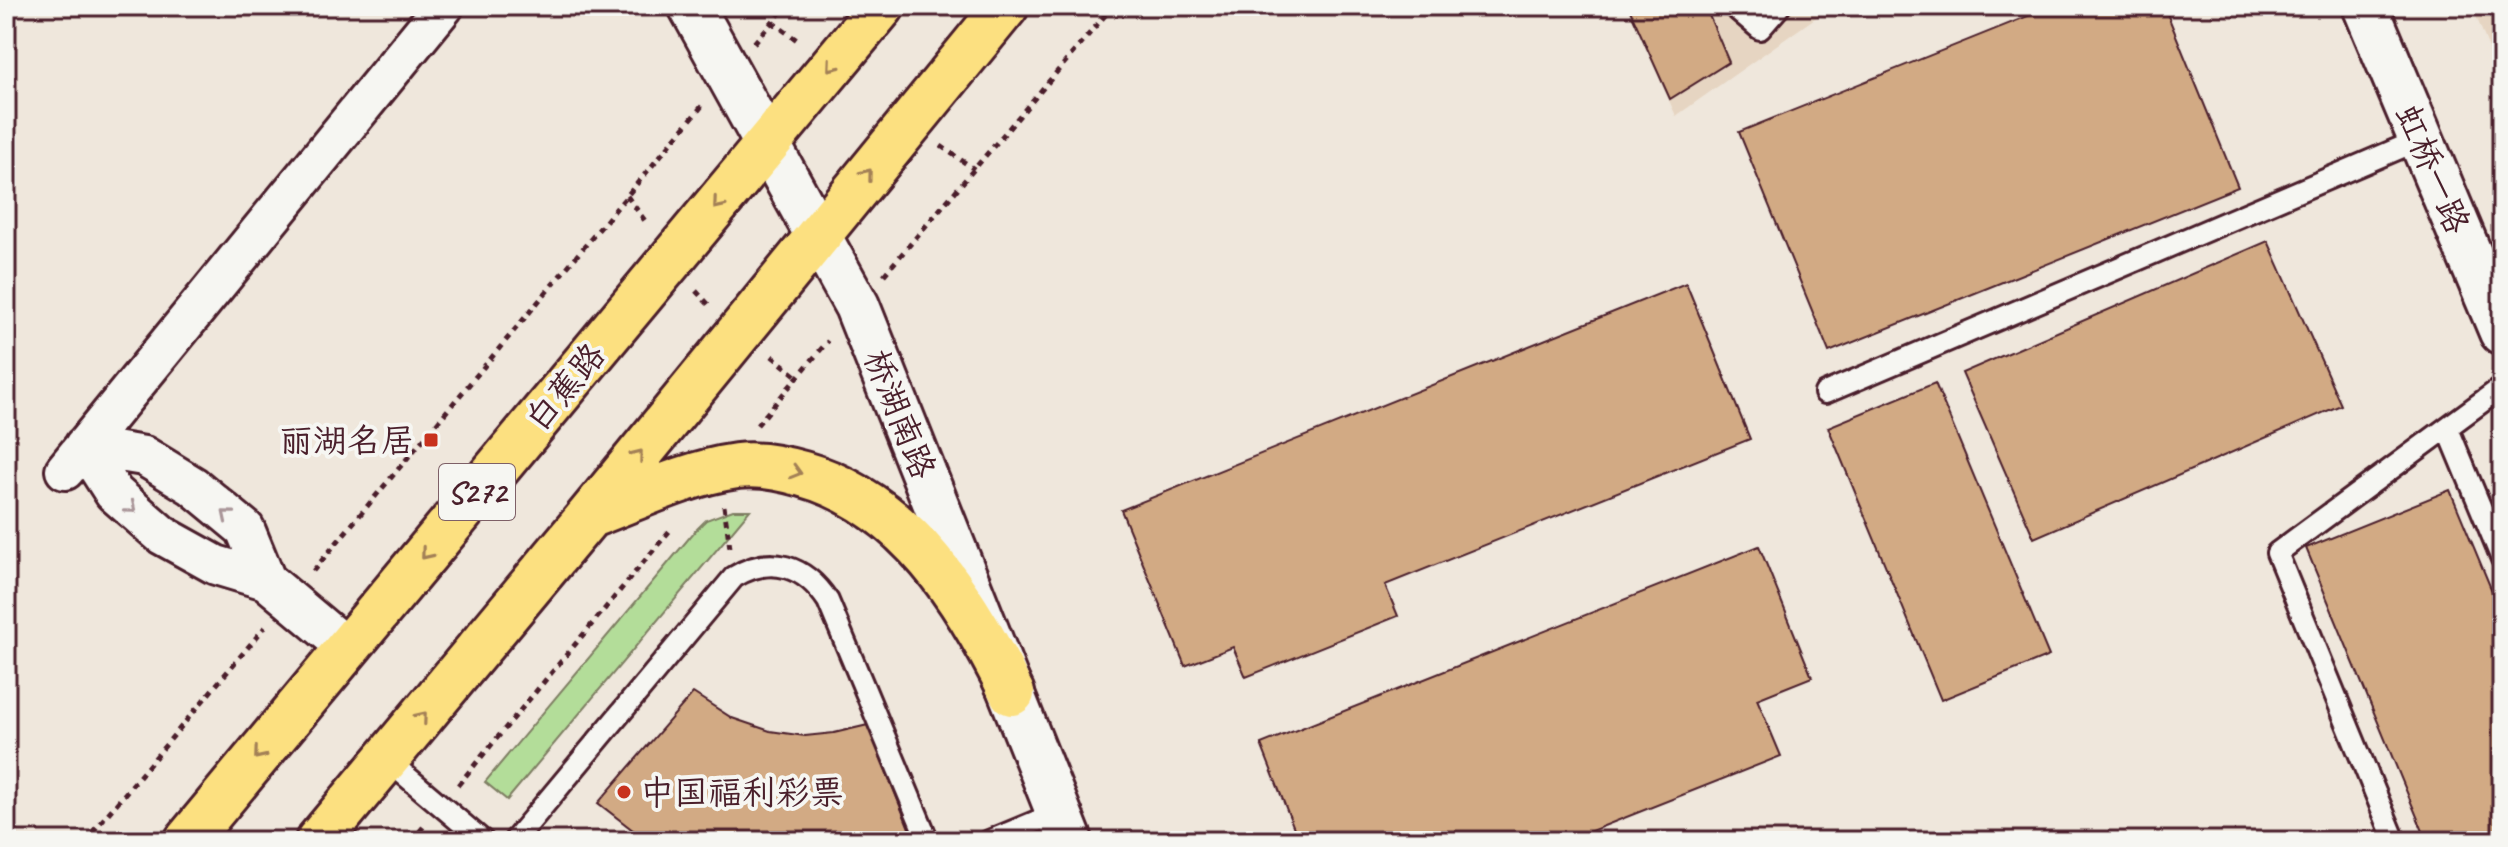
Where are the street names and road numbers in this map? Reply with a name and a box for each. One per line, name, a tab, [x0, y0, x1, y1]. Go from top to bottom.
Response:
street label: 虹桥一路	[2387, 98, 2479, 240]
street label: 白蕉路	[516, 334, 614, 440]
street label: 桥湖南路	[855, 343, 945, 485]
road number: S272	[439, 464, 515, 520]

